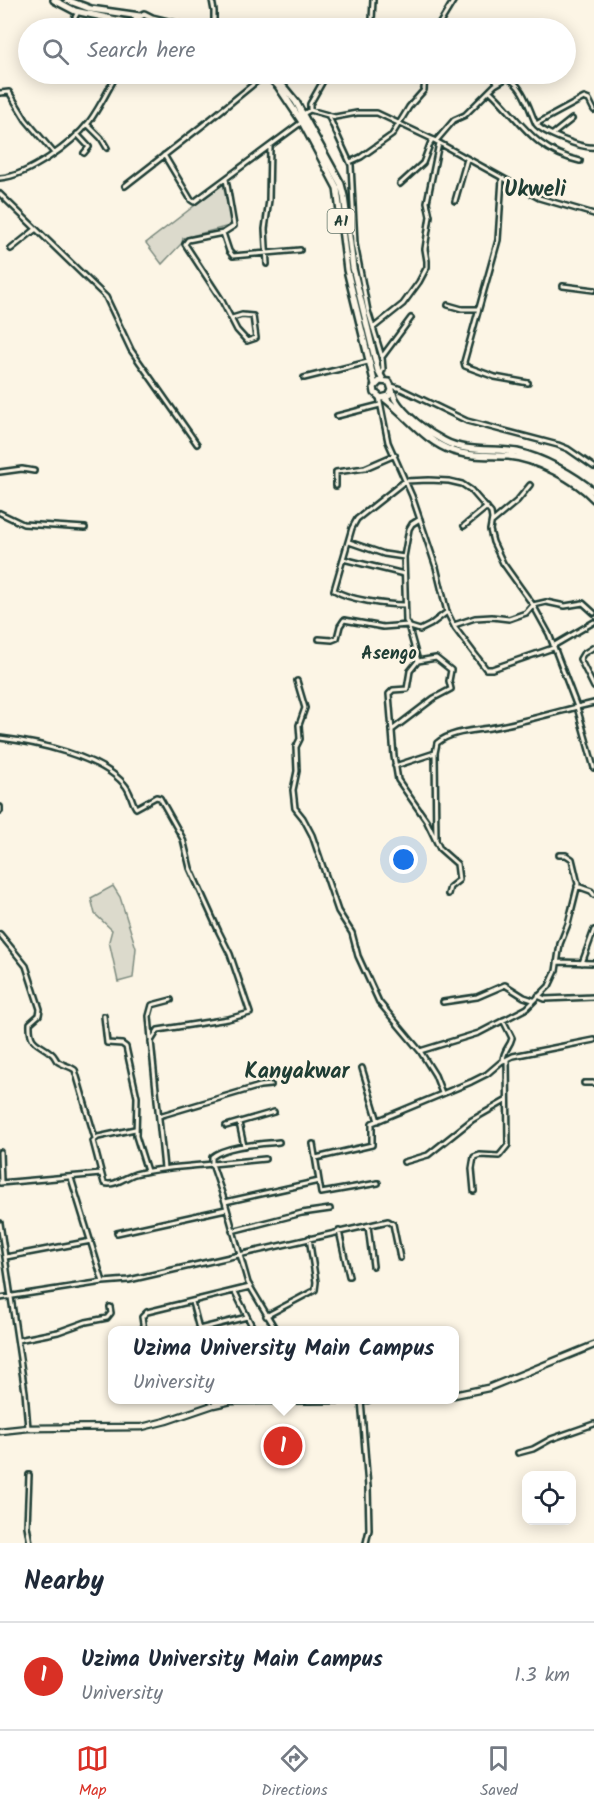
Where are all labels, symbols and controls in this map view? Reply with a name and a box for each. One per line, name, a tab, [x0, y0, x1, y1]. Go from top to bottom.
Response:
search box	[18, 18, 576, 84]
text: Search here	[87, 34, 195, 69]
icon: search	[39, 35, 72, 68]
district label: Ukweli	[504, 173, 567, 208]
road number: A1	[328, 209, 354, 233]
district label: Asengo	[361, 640, 417, 669]
your location	[389, 845, 418, 874]
district label: Kanyakwar	[245, 1055, 351, 1090]
popup	[108, 1326, 459, 1404]
text: Uzima University Main Campus	[133, 1332, 434, 1367]
text: University	[133, 1367, 214, 1399]
pin: 1	[264, 1424, 302, 1468]
map controls	[522, 1471, 576, 1525]
button: locate	[522, 1471, 576, 1525]
text: Nearby	[24, 1561, 104, 1603]
text: Uzima University Main Campus	[81, 1643, 383, 1678]
text: 1	[40, 1660, 47, 1692]
text: 1.3 km	[514, 1660, 570, 1692]
text: University	[81, 1678, 163, 1710]
tab: Map	[76, 1742, 109, 1803]
tab: Directions	[261, 1742, 328, 1803]
tab: Saved	[480, 1742, 518, 1803]

